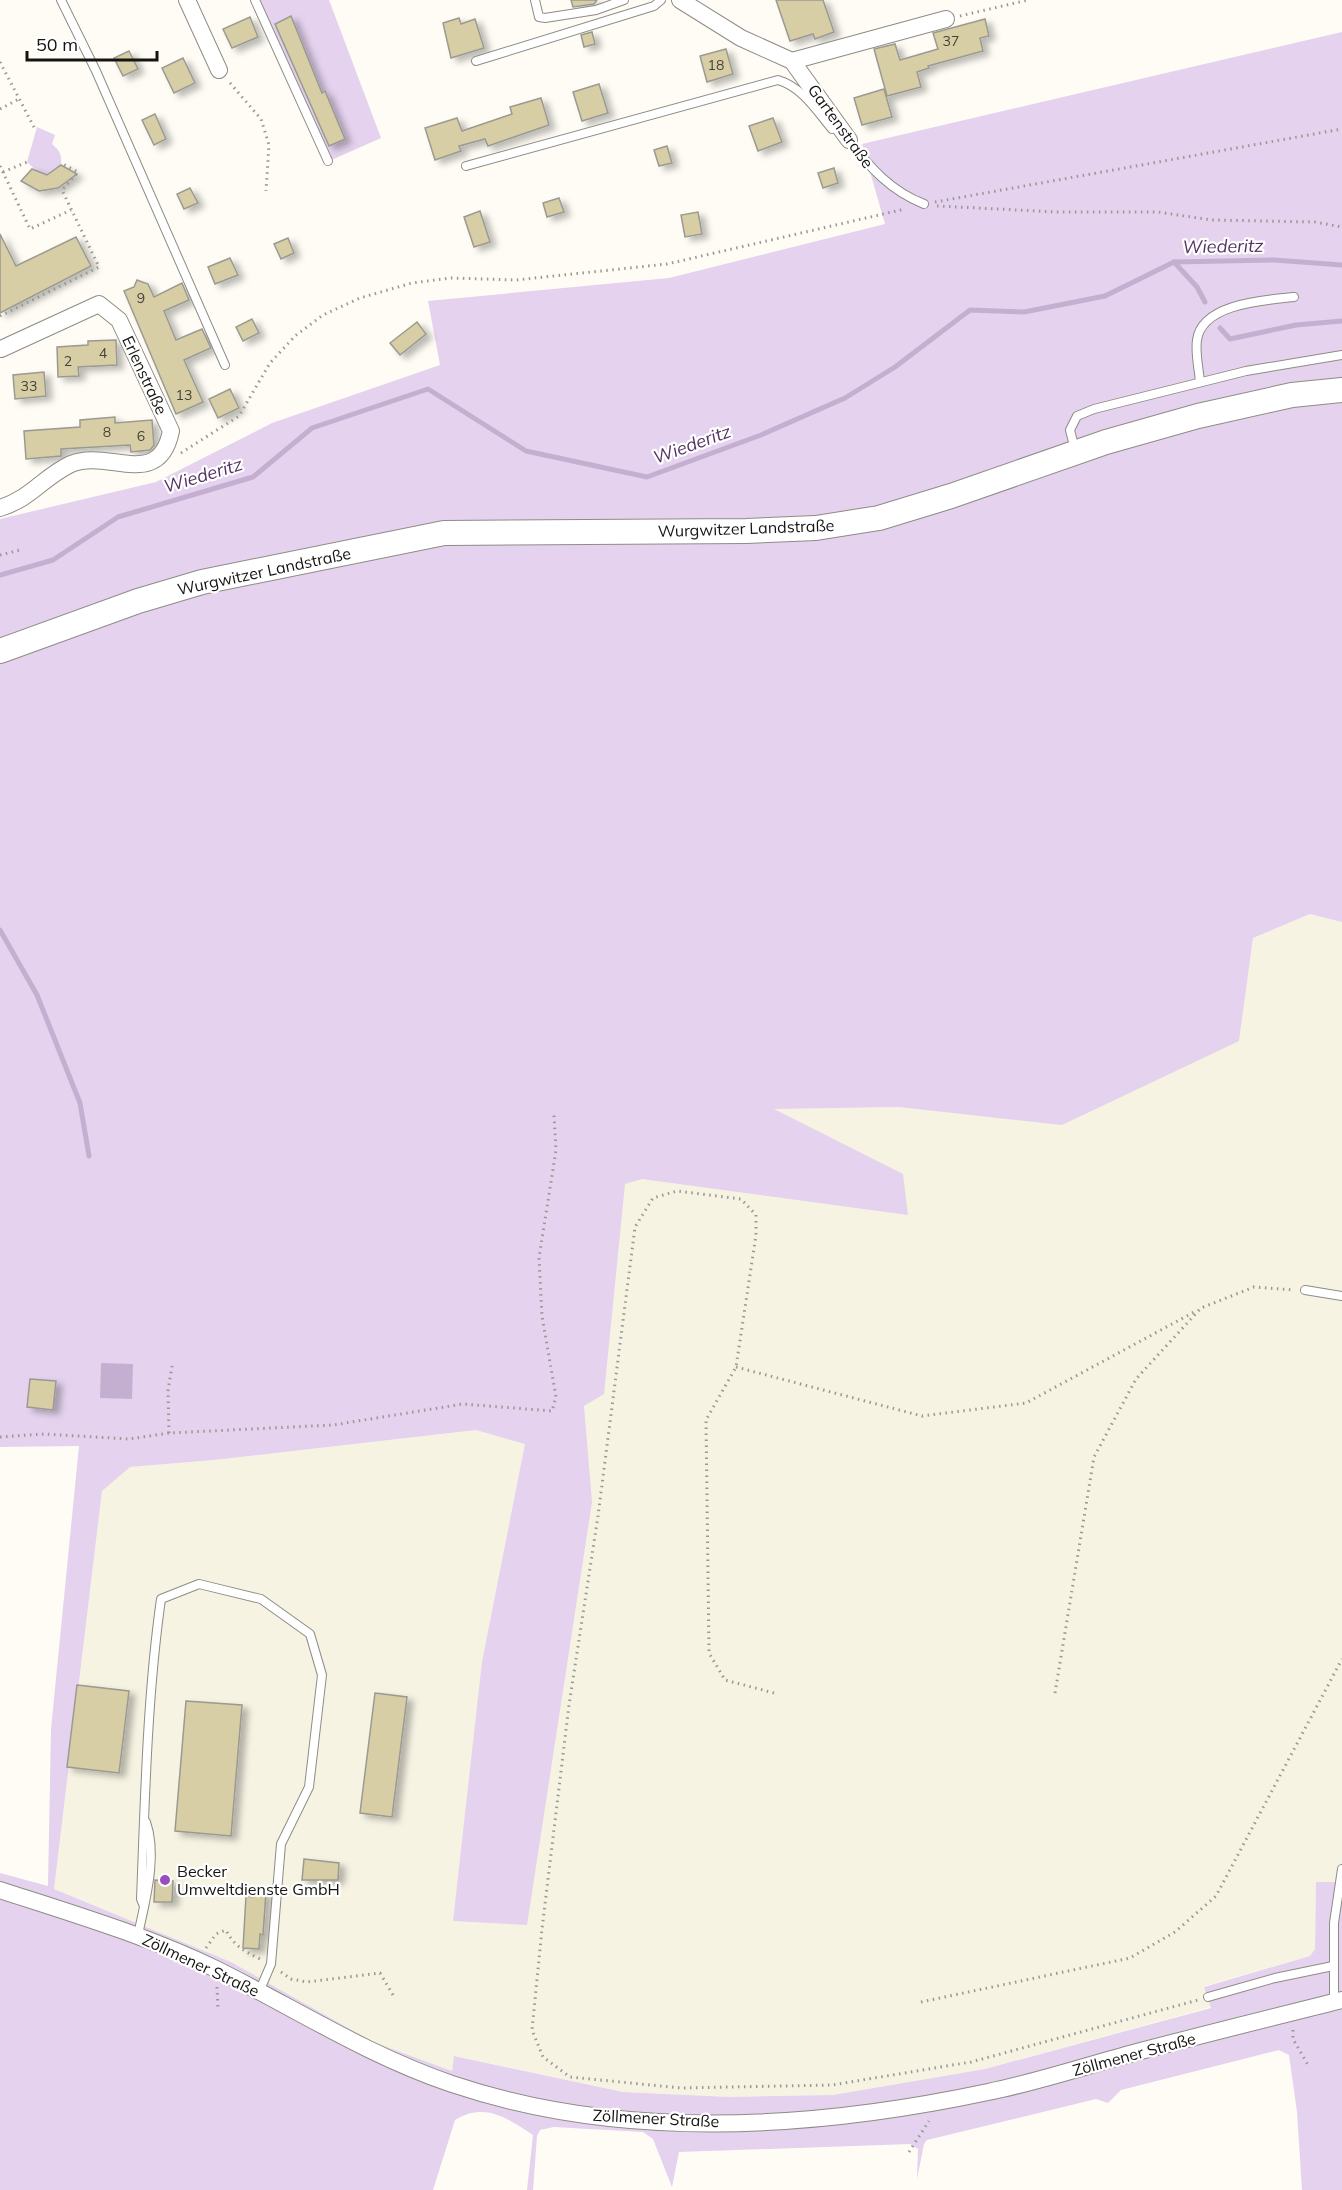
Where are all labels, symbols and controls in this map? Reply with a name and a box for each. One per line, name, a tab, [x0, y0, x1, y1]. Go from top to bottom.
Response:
scale bar	[27, 24, 158, 62]
house number: 37	[943, 32, 959, 50]
text: 50 m	[36, 33, 78, 56]
house number: 18	[708, 56, 724, 74]
street label: Gartenstraße	[804, 80, 878, 172]
water label: Wiederitz	[1182, 234, 1264, 258]
house number: 9	[137, 289, 145, 307]
street label: Erlenstraße	[118, 332, 172, 418]
house number: 4	[99, 344, 108, 362]
house number: 2	[64, 352, 72, 370]
house number: 33	[21, 377, 37, 395]
house number: 13	[176, 386, 192, 404]
water label: Wiederitz	[650, 419, 735, 469]
house number: 8	[103, 423, 111, 441]
house number: 6	[137, 427, 145, 445]
water label: Wiederitz	[161, 452, 246, 498]
street label: Wurgwitzer Landstraße	[657, 515, 835, 541]
street label: Wurgwitzer Landstraße	[176, 543, 352, 599]
place label: Becker Umweltdienste GmbH	[177, 1861, 340, 1899]
marker: Becker Umweltdienste GmbH	[158, 1873, 172, 1887]
street label: Zöllmener Straße	[139, 1929, 263, 2001]
street label: Zöllmener Straße	[1070, 2028, 1198, 2080]
street label: Zöllmener Straße	[592, 2105, 720, 2131]

